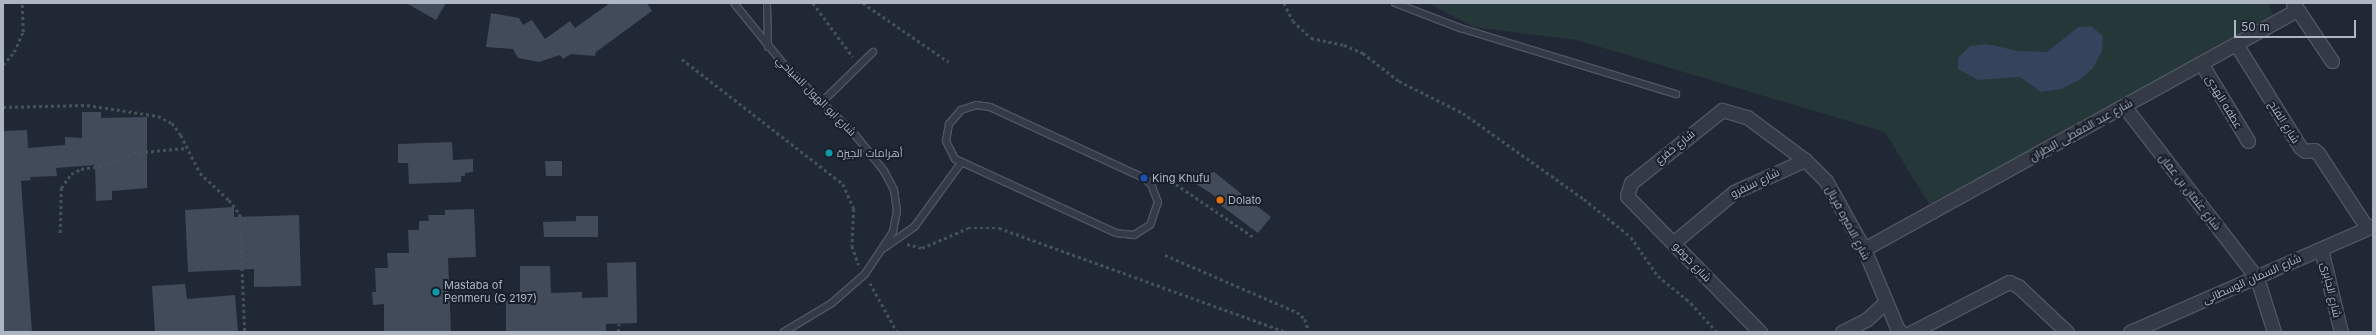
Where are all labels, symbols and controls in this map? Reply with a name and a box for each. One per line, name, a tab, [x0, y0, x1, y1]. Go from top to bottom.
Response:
scale bar	[2236, 12, 2358, 38]
text: 50 m	[2241, 19, 2270, 34]
street label: شارع ابو الهول السياحي	[773, 53, 859, 139]
street label: عطفه الهدى	[2203, 73, 2245, 131]
street label: شارع عبد المعطى البطران	[2027, 96, 2135, 164]
street label: شارع الفتح	[2266, 98, 2302, 146]
street label: شارع خفرع	[1653, 127, 1697, 167]
place label: أهرامات الجيزة	[837, 146, 903, 160]
marker: أهرامات الجيزة	[824, 148, 834, 158]
street label: شارع عثمان بن عفان	[2156, 151, 2224, 233]
street label: شارع سنفرو	[1728, 165, 1782, 201]
place label: King Khufu	[1152, 171, 1210, 185]
marker: King Khufu	[1139, 173, 1149, 183]
street label: شارع الاميره فريال	[1823, 184, 1873, 262]
place label: Dolato	[1228, 193, 1261, 207]
marker: Dolato	[1215, 195, 1225, 205]
street label: شارع خوفو	[1670, 239, 1714, 285]
street label: شارع السمان الوسطانى	[2201, 251, 2303, 307]
street label: شارع الجابرى	[2318, 261, 2344, 319]
place label: Mastaba of Penmeru (G 2197)	[444, 279, 537, 305]
marker: Mastaba of Penmeru (G 2197)	[431, 287, 441, 297]

